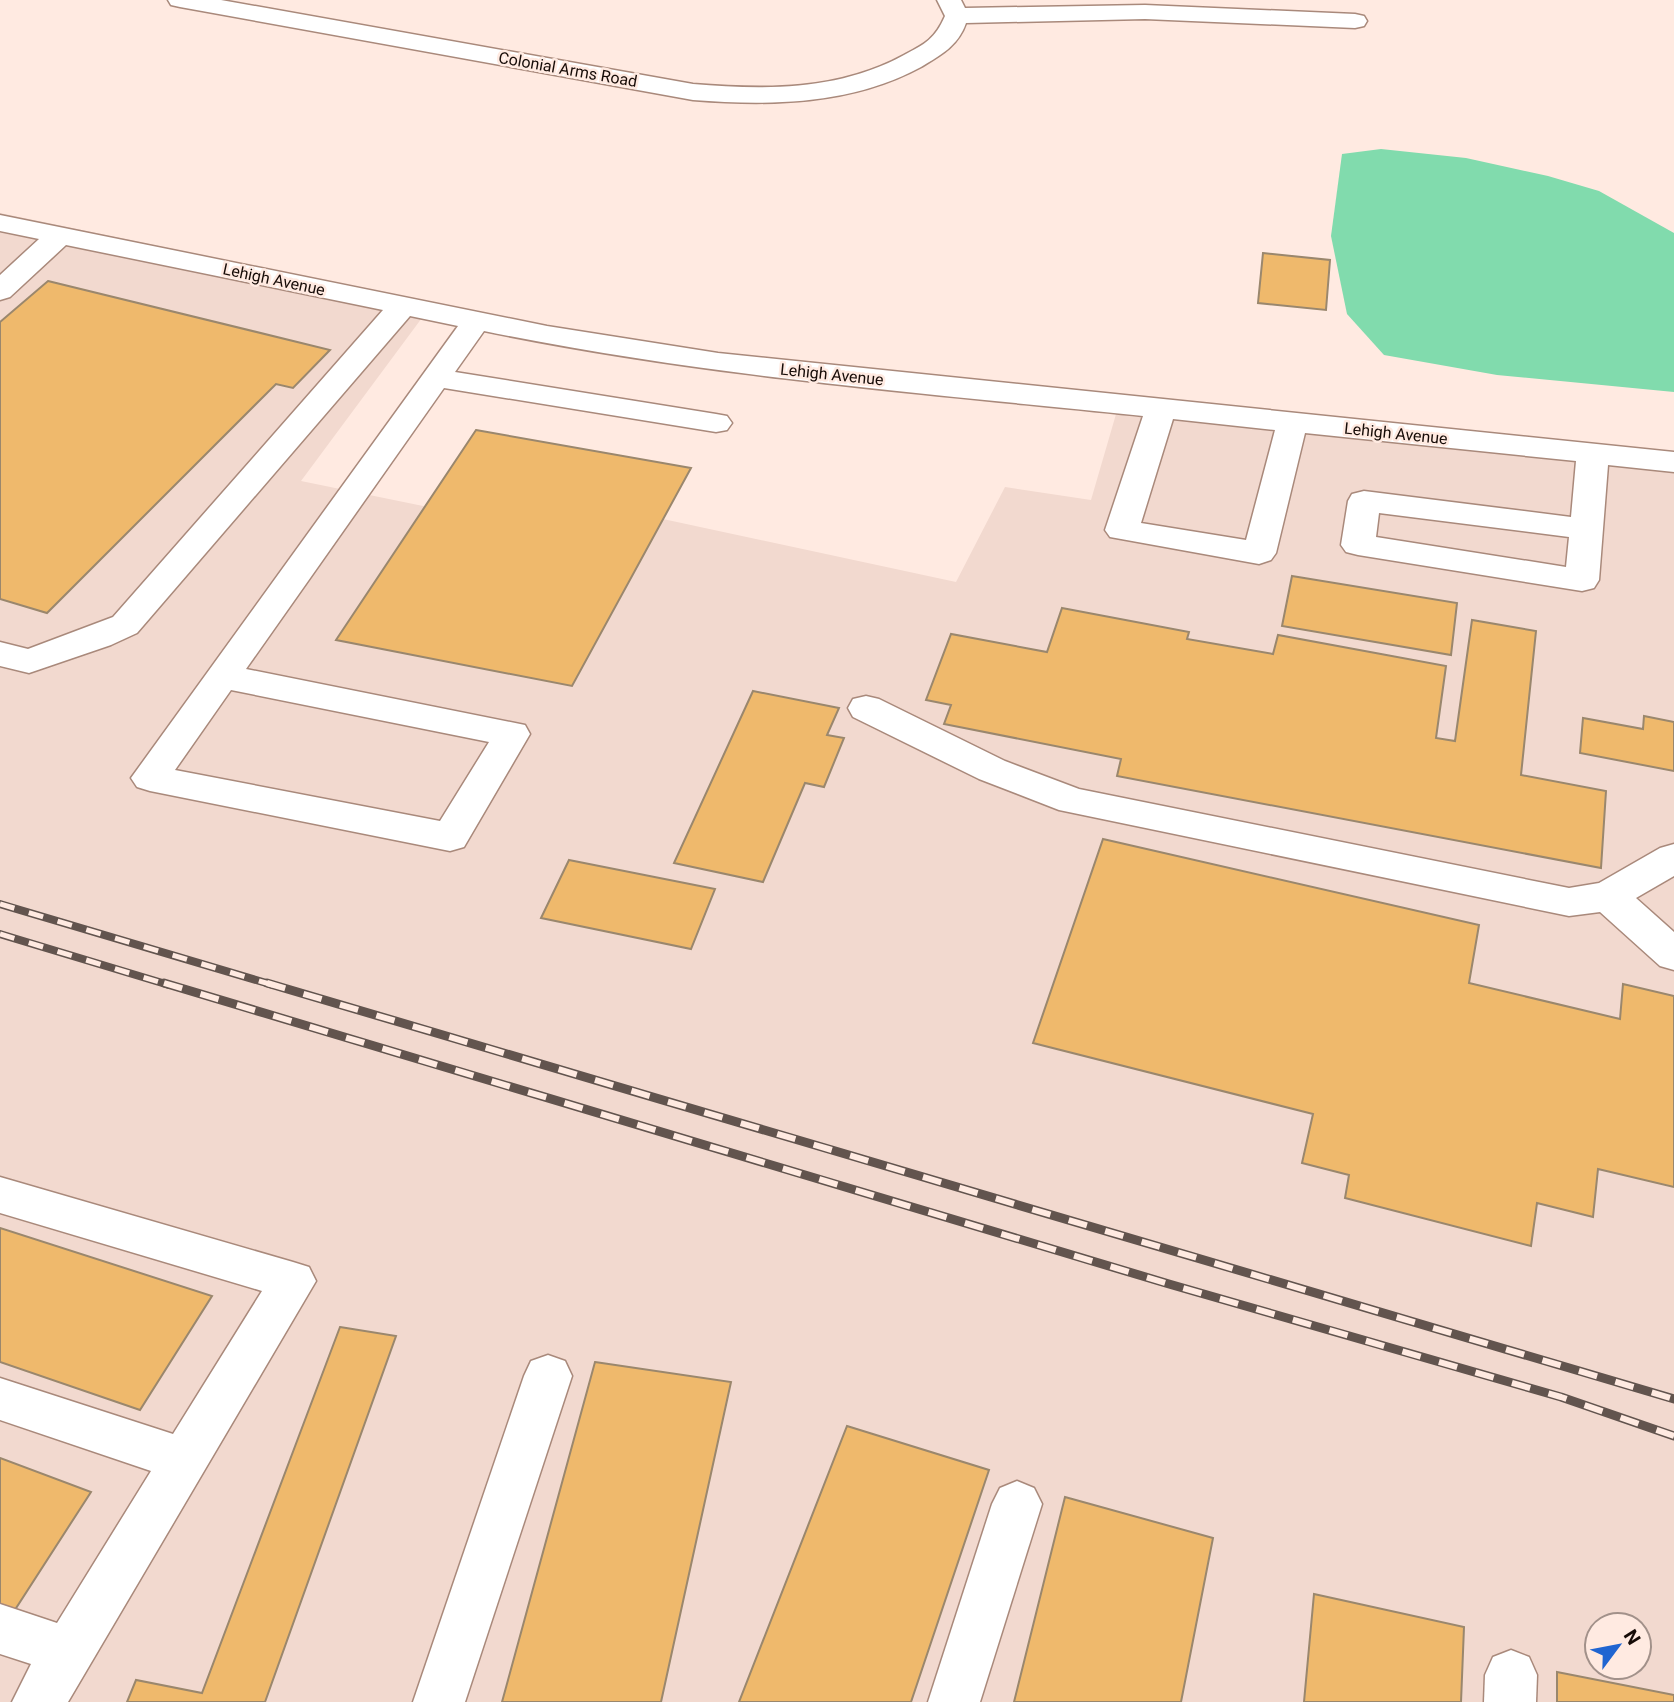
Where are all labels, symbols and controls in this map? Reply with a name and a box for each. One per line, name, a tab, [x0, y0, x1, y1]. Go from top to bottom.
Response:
street label: Colonial Arms Road	[497, 48, 639, 91]
street label: Lehigh Avenue	[221, 259, 327, 300]
street label: Lehigh Avenue	[779, 360, 885, 389]
street label: Lehigh Avenue	[1343, 419, 1449, 448]
north arrow	[1583, 1611, 1653, 1681]
text: N	[1619, 1625, 1645, 1649]

